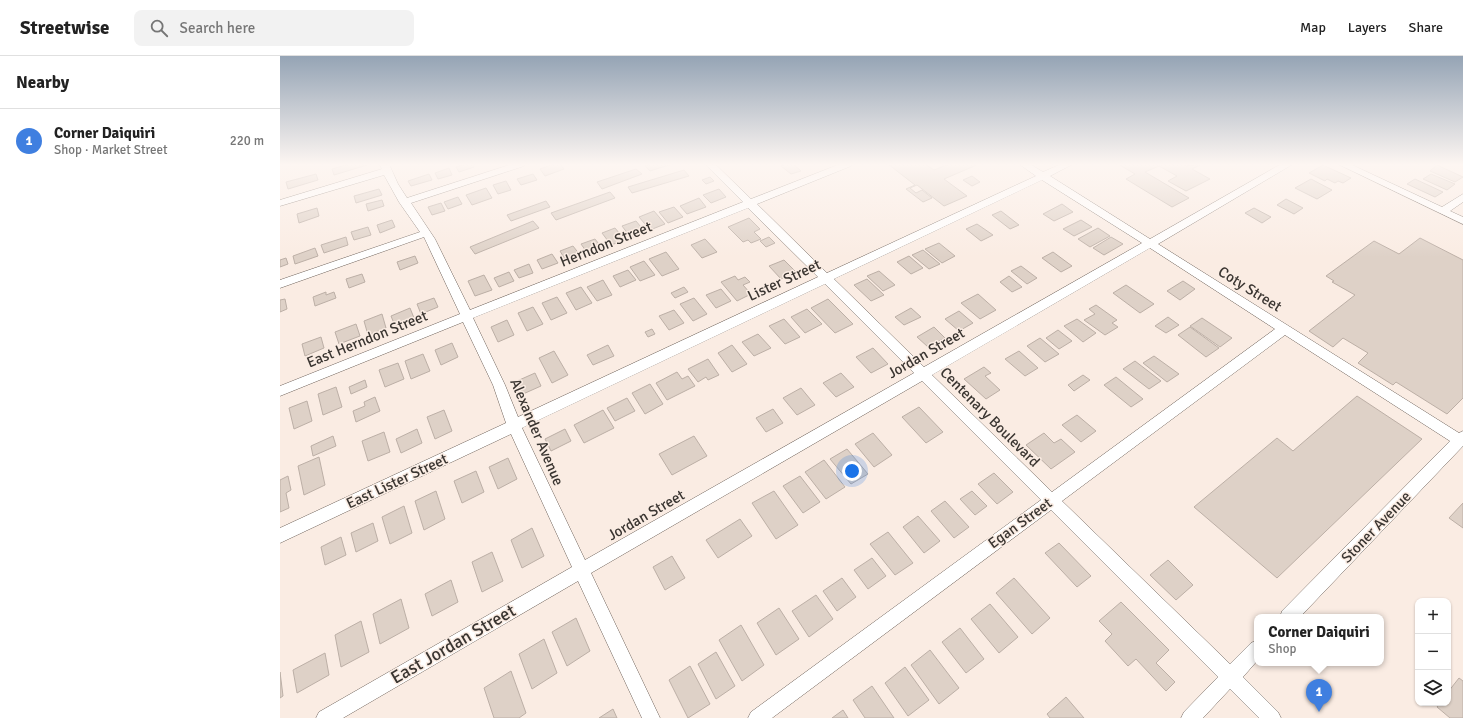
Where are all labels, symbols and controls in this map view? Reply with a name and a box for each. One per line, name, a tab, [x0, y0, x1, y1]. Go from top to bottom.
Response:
search box	[134, 10, 414, 46]
text: Streetwise	[20, 16, 110, 40]
icon: search	[148, 17, 170, 39]
text: Search here	[180, 19, 255, 37]
text: Map	[1300, 19, 1326, 36]
text: Layers	[1348, 19, 1387, 36]
text: Share	[1409, 19, 1443, 36]
text: Nearby	[16, 72, 69, 93]
text: Corner Daiquiri	[54, 124, 155, 142]
text: 1	[25, 133, 33, 149]
text: 220 m	[230, 133, 264, 149]
text: Shop · Market Street	[54, 142, 168, 158]
street label: Herndon Street	[557, 217, 655, 271]
street label: Lister Street	[745, 255, 823, 305]
street label: Coty Street	[1215, 262, 1285, 316]
street label: East Herndon Street	[304, 307, 430, 371]
street label: Jordan Street	[884, 324, 968, 382]
street label: Centenary Boulevard	[936, 363, 1044, 471]
street label: Alexander Avenue	[506, 376, 568, 488]
street label: East Lister Street	[343, 450, 451, 512]
your location	[842, 461, 862, 481]
street label: Jordan Street	[604, 486, 688, 544]
street label: Stoner Avenue	[1337, 487, 1415, 567]
street label: Egan Street	[985, 494, 1055, 552]
map controls	[1415, 598, 1451, 706]
button: +	[1415, 598, 1451, 634]
street label: East Jordan Street	[387, 599, 519, 689]
popup	[1254, 614, 1384, 666]
text: Corner Daiquiri	[1268, 623, 1370, 641]
button: −	[1415, 634, 1451, 670]
text: Shop	[1268, 641, 1296, 657]
button: layers	[1415, 670, 1451, 706]
pin: 1	[1306, 679, 1332, 712]

